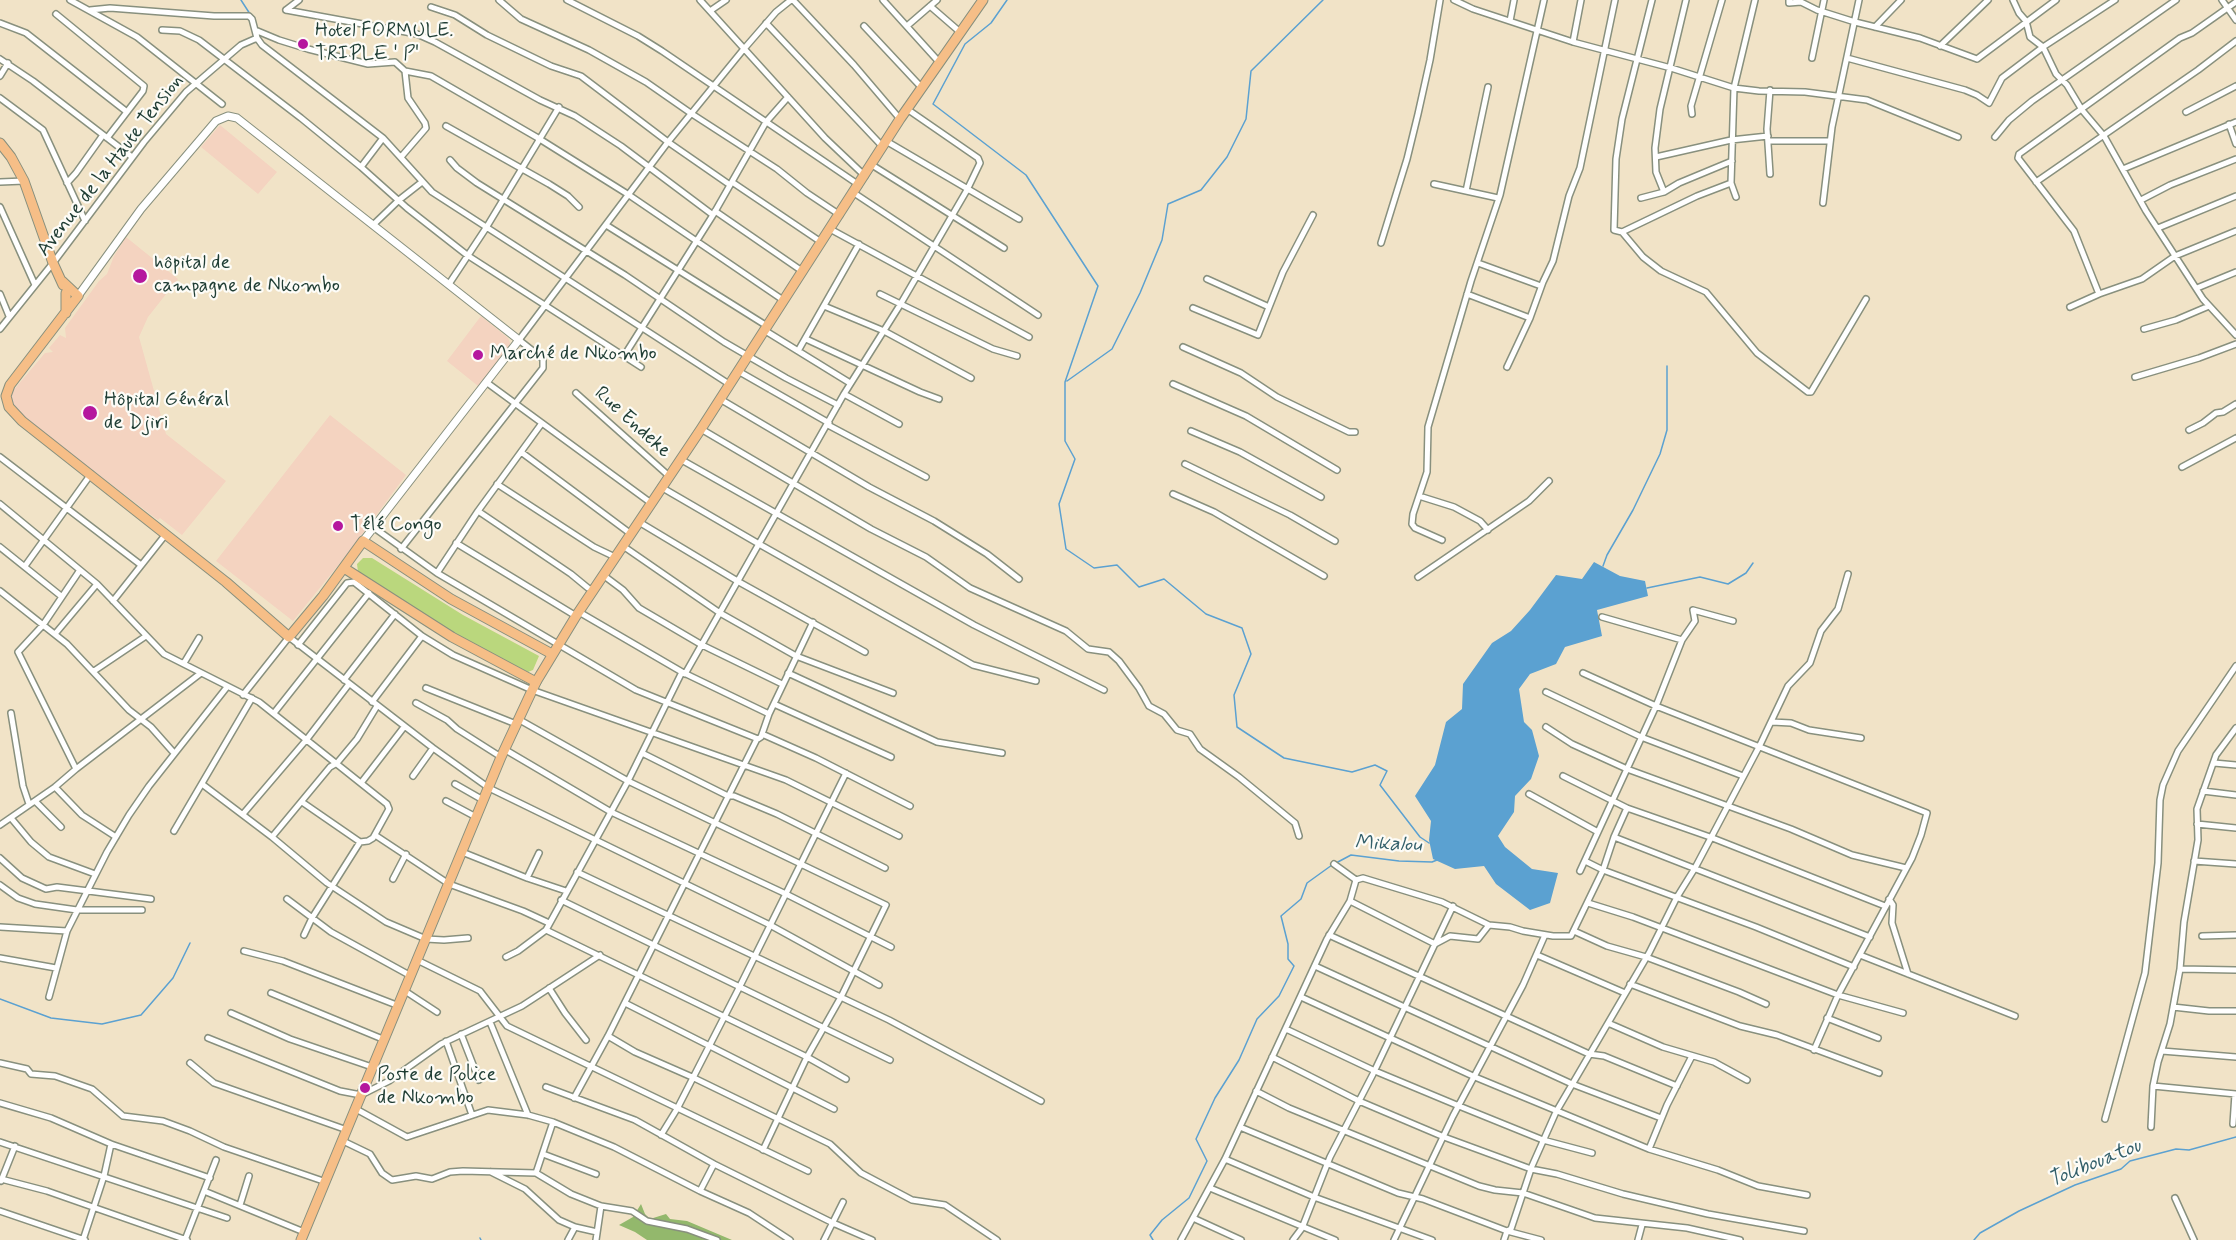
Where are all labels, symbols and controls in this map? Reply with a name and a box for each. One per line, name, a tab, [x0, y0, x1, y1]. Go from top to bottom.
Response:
place label: Hotel FORMULE. TRIPLE ' P'	[315, 20, 454, 67]
marker: Hotel FORMULE. TRIPLE ' P'	[296, 37, 310, 51]
street label: Avenue de la Haute Tension	[32, 70, 190, 262]
place label: hôpital de campagne de Nkombo	[154, 252, 340, 299]
marker: hôpital de campagne de Nkombo	[131, 267, 149, 285]
place label: Marché de Nkombo	[490, 343, 657, 367]
marker: Marché de Nkombo	[471, 348, 485, 362]
street label: Rue Endeke	[589, 382, 675, 464]
place label: Hôpital Général de Djiri	[104, 389, 229, 436]
marker: Hôpital Général de Djiri	[81, 404, 99, 422]
place label: Télé Congo	[350, 514, 442, 538]
marker: Télé Congo	[331, 519, 345, 533]
water label: Mikalou	[1354, 831, 1422, 859]
place label: Poste de Police de Nkombo	[377, 1064, 496, 1111]
marker: Poste de Police de Nkombo	[358, 1081, 372, 1095]
water label: Tolibouatou	[2045, 1134, 2145, 1194]

